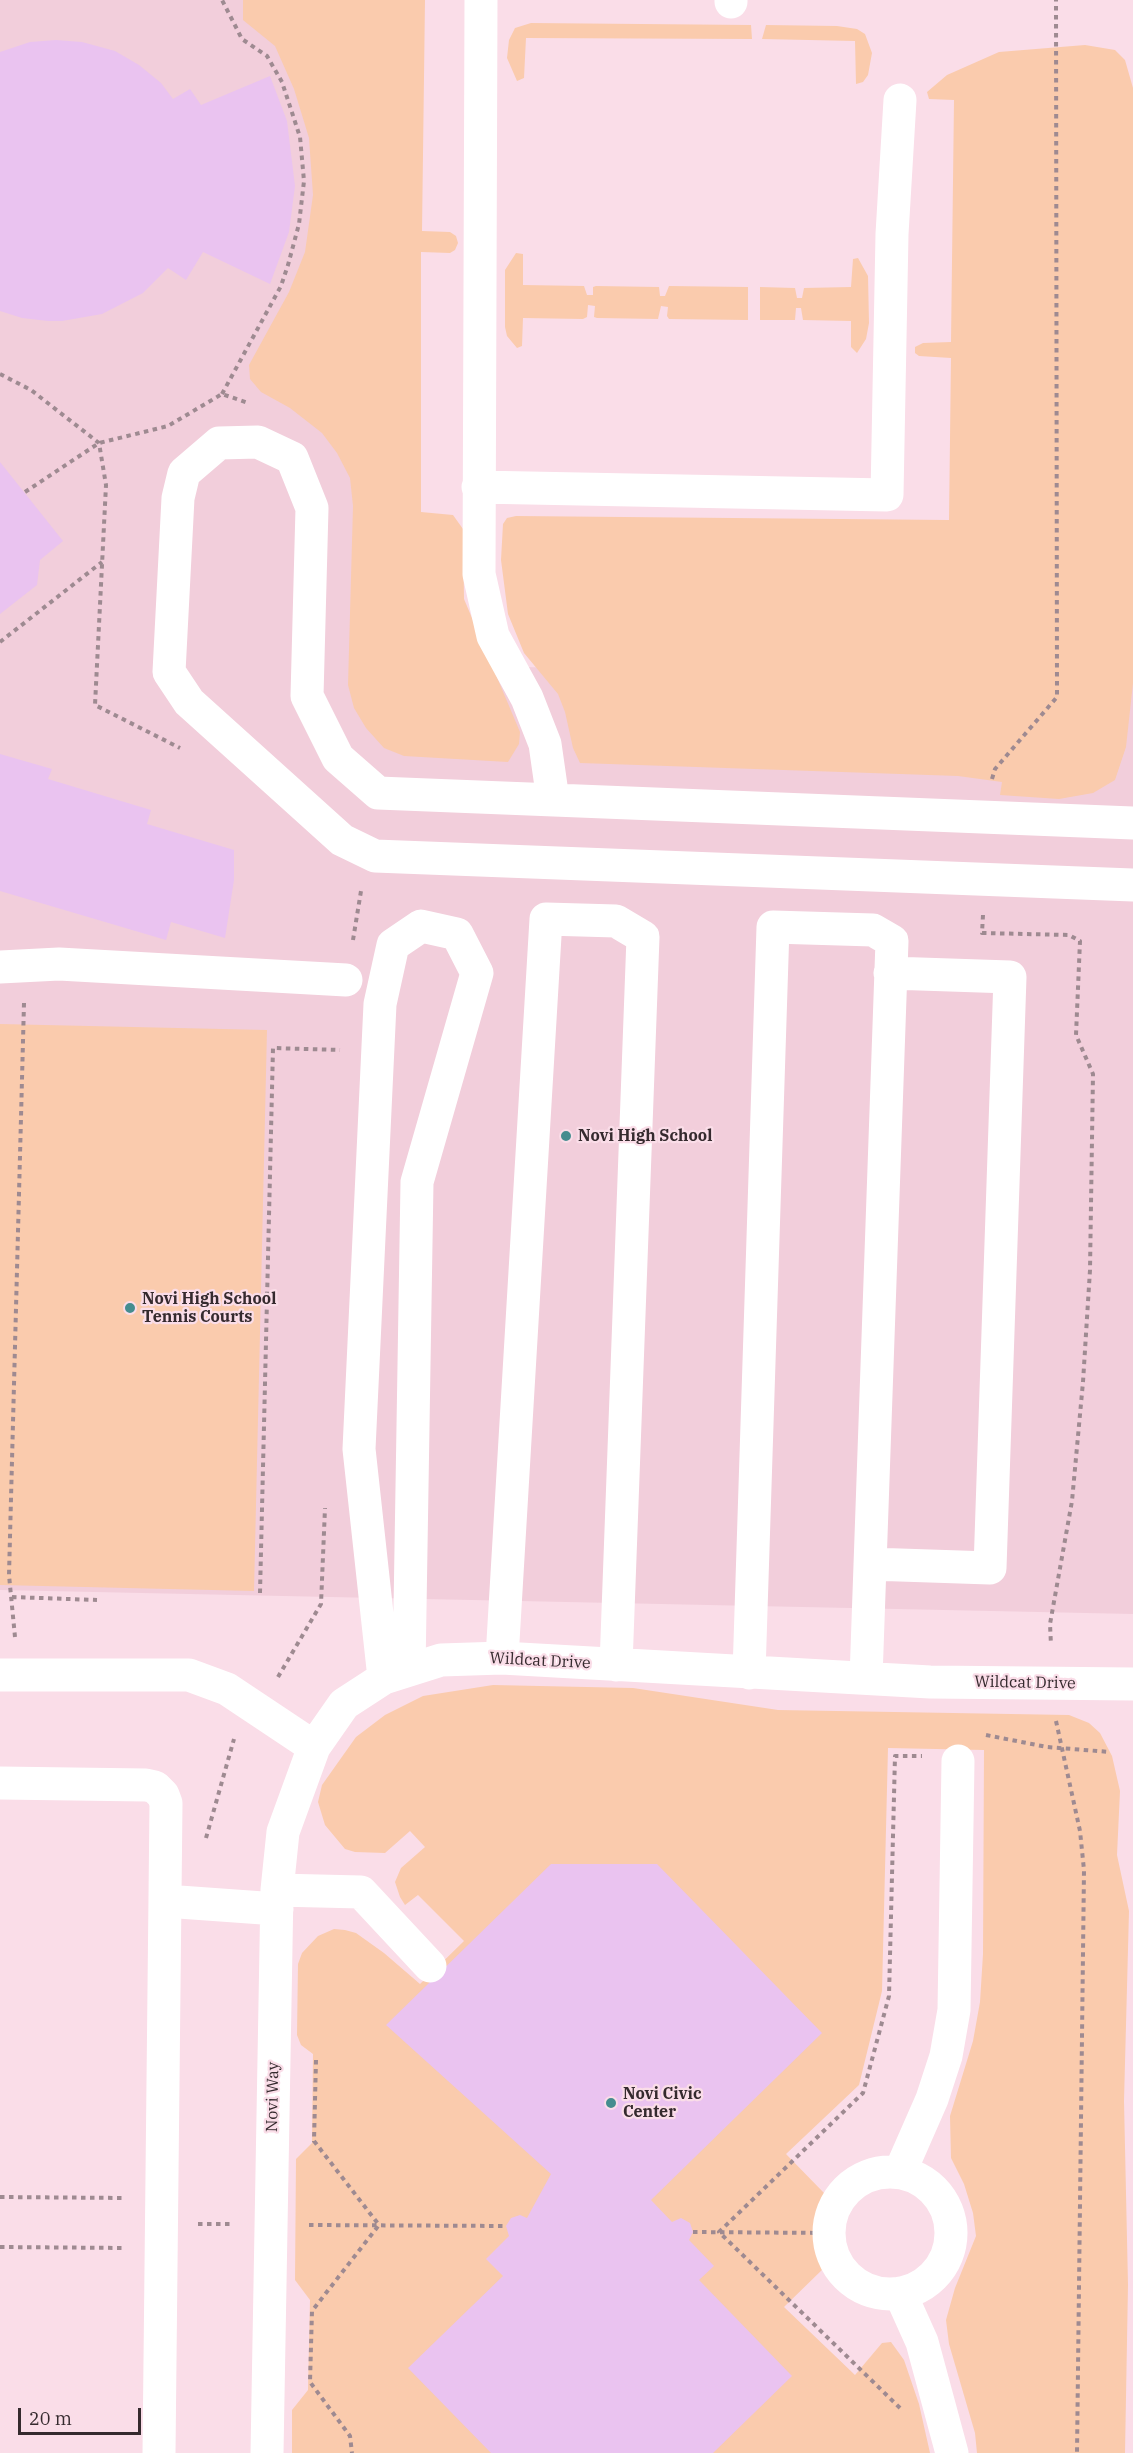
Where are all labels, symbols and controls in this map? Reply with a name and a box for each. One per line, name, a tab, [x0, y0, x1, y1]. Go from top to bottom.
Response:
place label: Novi High School	[578, 1126, 712, 1146]
marker: Novi High School	[559, 1129, 573, 1143]
place label: Novi High School Tennis Courts	[142, 1289, 276, 1327]
marker: Novi High School Tennis Courts	[123, 1301, 137, 1315]
street label: Wildcat Drive	[489, 1649, 591, 1673]
street label: Wildcat Drive	[974, 1673, 1076, 1693]
street label: Novi Way	[263, 2062, 283, 2132]
place label: Novi Civic Center	[623, 2084, 702, 2122]
marker: Novi Civic Center	[604, 2096, 618, 2110]
scale bar	[21, 2396, 144, 2434]
text: 20 m	[29, 2407, 72, 2430]

